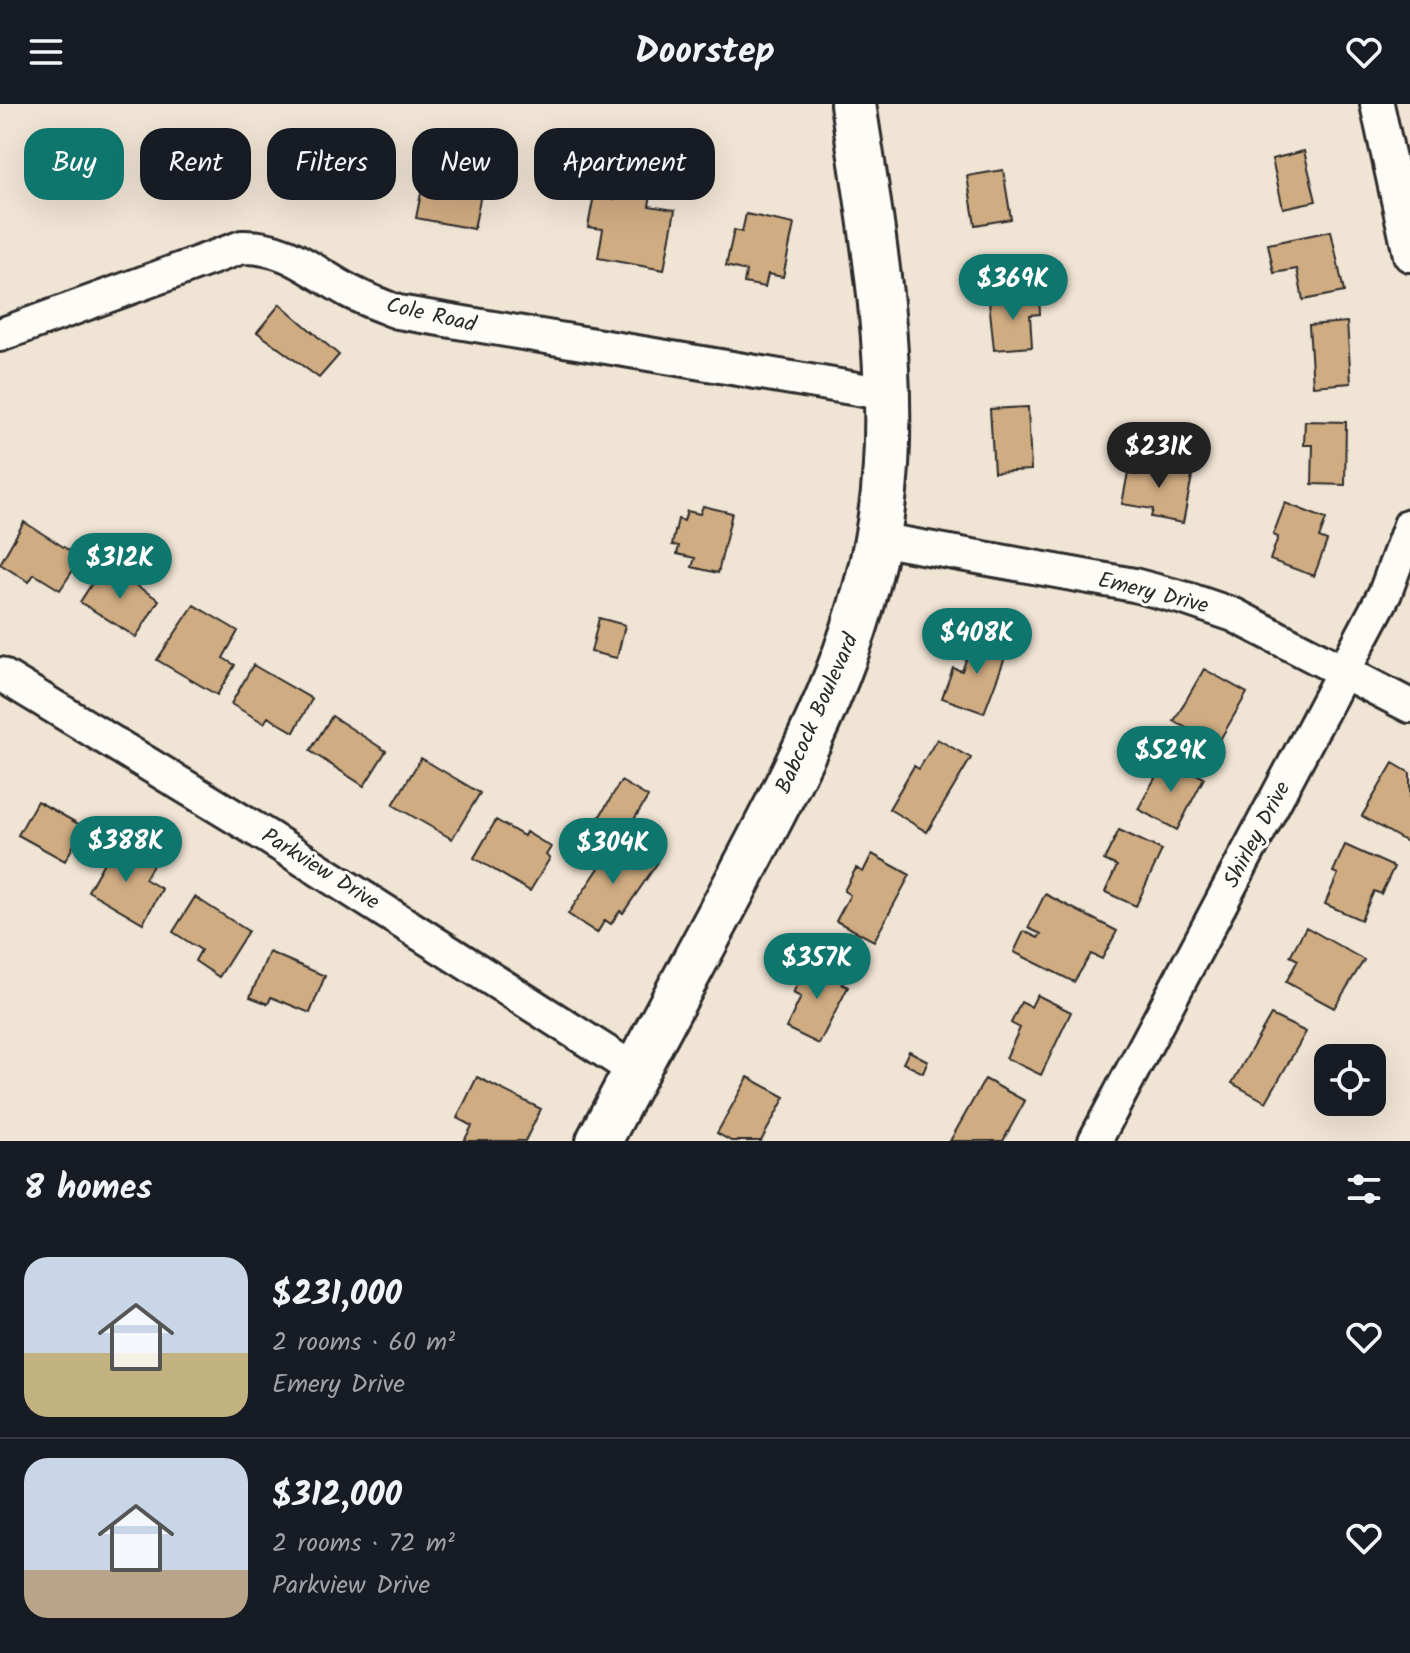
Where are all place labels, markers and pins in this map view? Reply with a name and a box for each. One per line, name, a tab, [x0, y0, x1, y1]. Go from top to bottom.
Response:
pin: $369K	[957, 254, 1069, 322]
pin: $231K	[1103, 422, 1215, 490]
pin: $312K	[64, 533, 176, 601]
pin: $408K	[921, 608, 1033, 676]
pin: $529K	[1115, 726, 1227, 794]
pin: $388K	[70, 816, 182, 884]
pin: $304K	[557, 818, 669, 886]
pin: $357K	[761, 933, 873, 1001]

